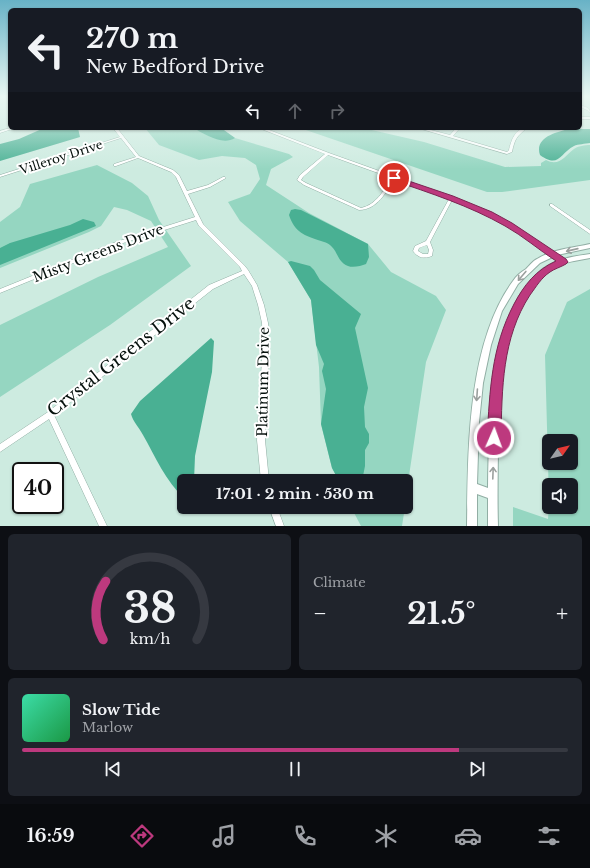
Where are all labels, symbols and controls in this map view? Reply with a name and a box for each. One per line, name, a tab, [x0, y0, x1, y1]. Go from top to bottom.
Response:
text: 270 m	[86, 21, 178, 56]
icon: left	[20, 24, 72, 76]
text: New Bedford Drive	[86, 56, 264, 78]
icon: left	[242, 100, 264, 122]
icon: ahead	[284, 100, 306, 122]
icon: right	[326, 100, 348, 122]
street label: Villeroy Drive	[17, 136, 104, 178]
pin	[377, 161, 411, 195]
icon: arrive	[383, 167, 405, 189]
street label: Misty Greens Drive	[30, 220, 166, 286]
one-way arrow	[566, 247, 579, 255]
one-way arrow	[517, 270, 526, 281]
street label: Crystal Greens Drive	[43, 293, 199, 421]
street label: Platinum Drive	[253, 327, 273, 437]
one-way arrow	[474, 388, 481, 401]
position arrow	[473, 417, 515, 459]
north arrow	[542, 434, 578, 470]
map controls	[542, 434, 578, 514]
speed limit sign: 40	[12, 462, 64, 514]
one-way arrow	[489, 467, 496, 480]
button: sound	[542, 478, 578, 514]
text: 17:01 · 2 min · 530 m	[216, 484, 374, 503]
text: Climate	[313, 574, 366, 591]
text: 38	[123, 583, 176, 634]
text: 21.5°	[407, 595, 476, 632]
text: −	[313, 600, 327, 627]
text: +	[556, 600, 568, 627]
text: km/h	[129, 630, 170, 648]
text: Slow Tide	[82, 700, 160, 719]
text: Marlow	[82, 719, 133, 736]
icon: previous	[102, 758, 124, 780]
icon: pause	[284, 758, 306, 780]
icon: next	[466, 758, 488, 780]
icon: directions	[128, 822, 156, 850]
icon: music	[210, 822, 238, 850]
icon: phone	[291, 822, 319, 850]
icon: climate	[372, 822, 400, 850]
icon: car	[454, 822, 482, 850]
icon: filters	[535, 822, 563, 850]
text: 16:59	[27, 825, 75, 847]

